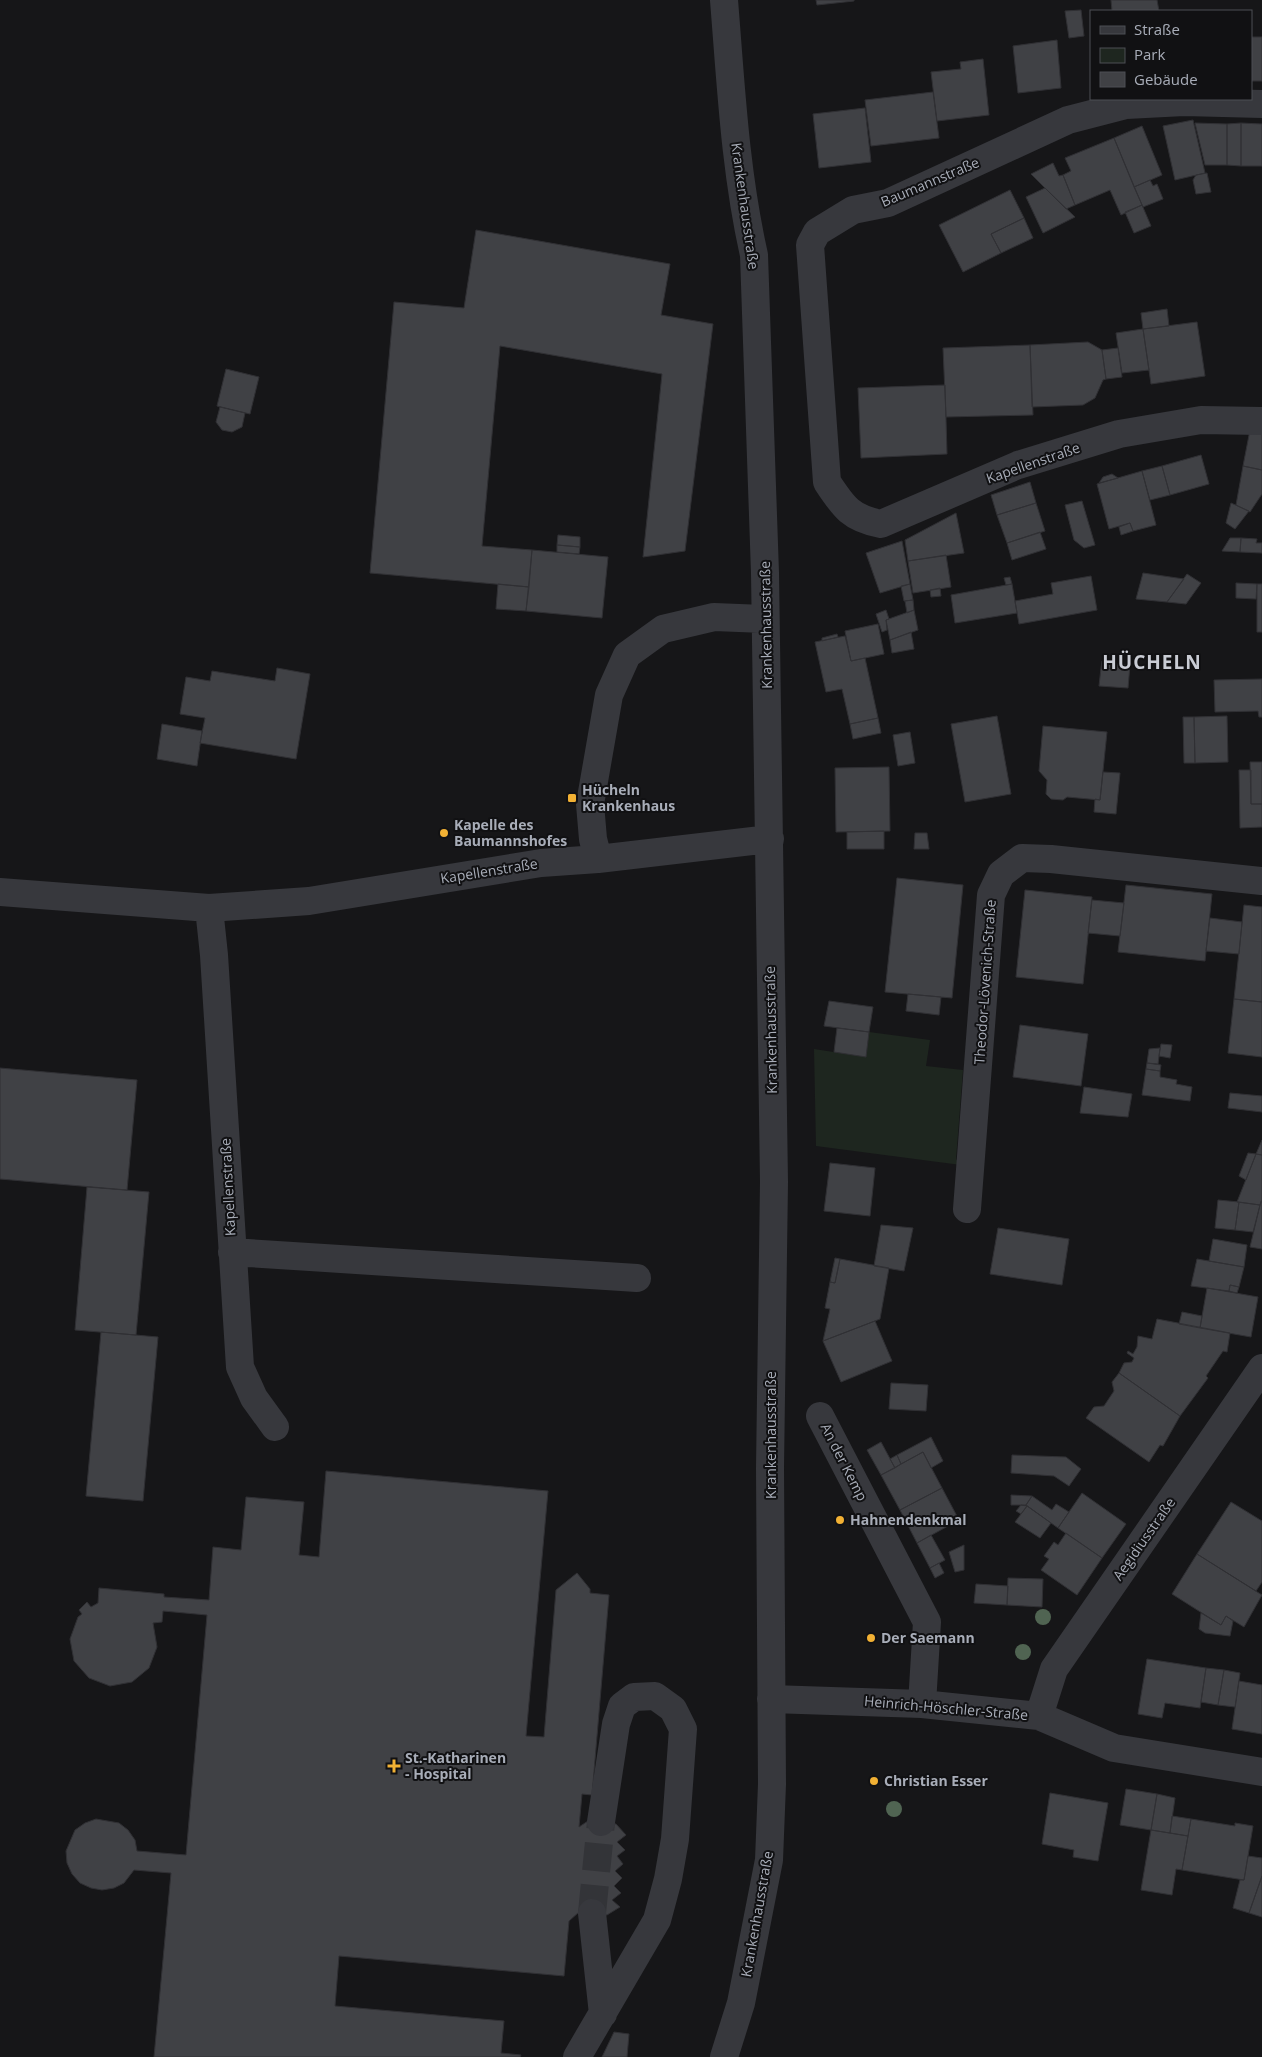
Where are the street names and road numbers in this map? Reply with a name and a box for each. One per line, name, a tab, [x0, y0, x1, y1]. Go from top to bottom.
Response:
street label: Krankenhausstraße	[727, 141, 764, 271]
street label: Baumannstraße	[878, 152, 982, 211]
street label: Kapellenstraße	[983, 438, 1082, 487]
street label: Krankenhausstraße	[755, 561, 776, 689]
street label: Kapellenstraße	[439, 853, 539, 888]
street label: Theodor-Lövenich-Straße	[969, 899, 1000, 1065]
street label: Krankenhausstraße	[760, 966, 781, 1094]
street label: Kapellenstraße	[215, 1137, 240, 1236]
street label: Krankenhausstraße	[761, 1371, 780, 1499]
street label: An der Kemp	[817, 1420, 872, 1504]
street label: Aegidiusstraße	[1108, 1493, 1179, 1584]
street label: Heinrich-Höschler-Straße	[863, 1691, 1029, 1724]
street label: Krankenhausstraße	[736, 1849, 777, 1979]

